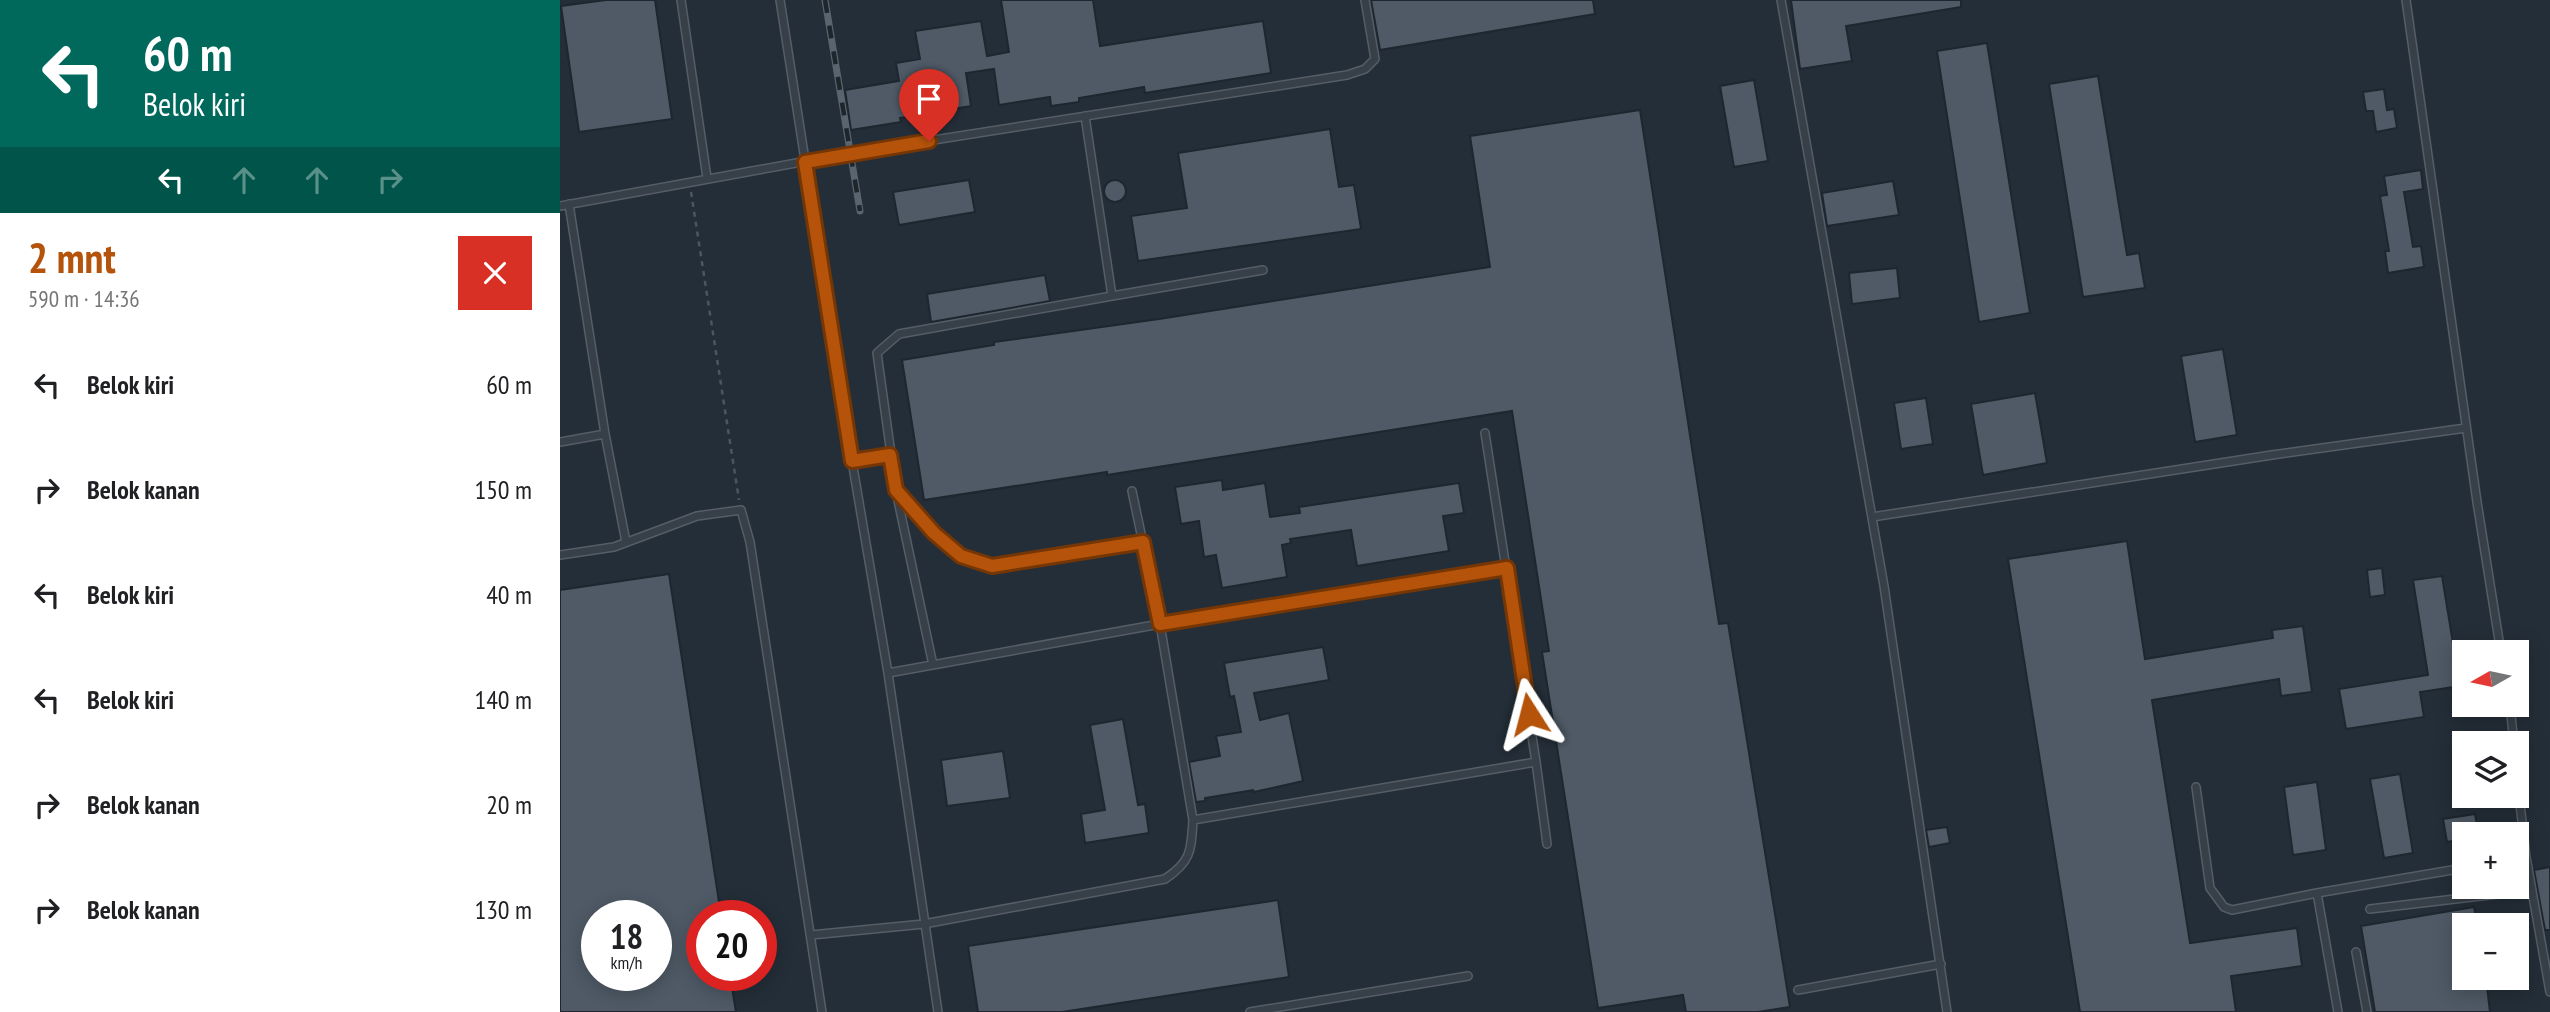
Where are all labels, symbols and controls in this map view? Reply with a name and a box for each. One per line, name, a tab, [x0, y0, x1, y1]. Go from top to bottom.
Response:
text: 60 m	[143, 21, 232, 85]
icon: left	[28, 28, 119, 119]
pin	[899, 69, 959, 141]
icon: arrive	[910, 80, 948, 118]
text: Belok kiri	[143, 83, 246, 125]
icon: left	[152, 161, 190, 199]
icon: ahead	[225, 161, 263, 199]
icon: ahead	[298, 161, 336, 199]
icon: right	[371, 161, 409, 199]
text: 2 mnt	[28, 230, 116, 285]
button: close	[458, 236, 532, 310]
text: 590 m · 14:36	[28, 284, 140, 313]
icon: left	[28, 366, 66, 404]
text: Belok kiri	[87, 368, 174, 401]
text: 60 m	[486, 368, 532, 401]
icon: right	[28, 471, 66, 509]
text: Belok kanan	[87, 473, 200, 506]
text: 150 m	[474, 473, 532, 506]
icon: left	[28, 576, 66, 614]
text: Belok kiri	[87, 578, 174, 611]
text: 40 m	[486, 578, 532, 611]
north arrow	[2452, 640, 2529, 718]
map controls	[2452, 640, 2529, 990]
position arrow	[1492, 677, 1566, 751]
icon: left	[28, 681, 66, 719]
text: Belok kiri	[87, 683, 174, 716]
text: 140 m	[474, 683, 532, 716]
button: layers	[2452, 731, 2529, 808]
icon: right	[28, 786, 66, 824]
text: Belok kanan	[87, 788, 200, 821]
text: 20 m	[486, 788, 532, 821]
button: +	[2452, 822, 2529, 899]
icon: right	[28, 891, 66, 929]
text: Belok kanan	[87, 893, 200, 926]
text: 130 m	[474, 893, 532, 926]
speed limit sign: 20	[686, 900, 777, 991]
text: 18	[610, 913, 643, 959]
button: −	[2452, 913, 2529, 990]
text: km/h	[611, 951, 642, 974]

